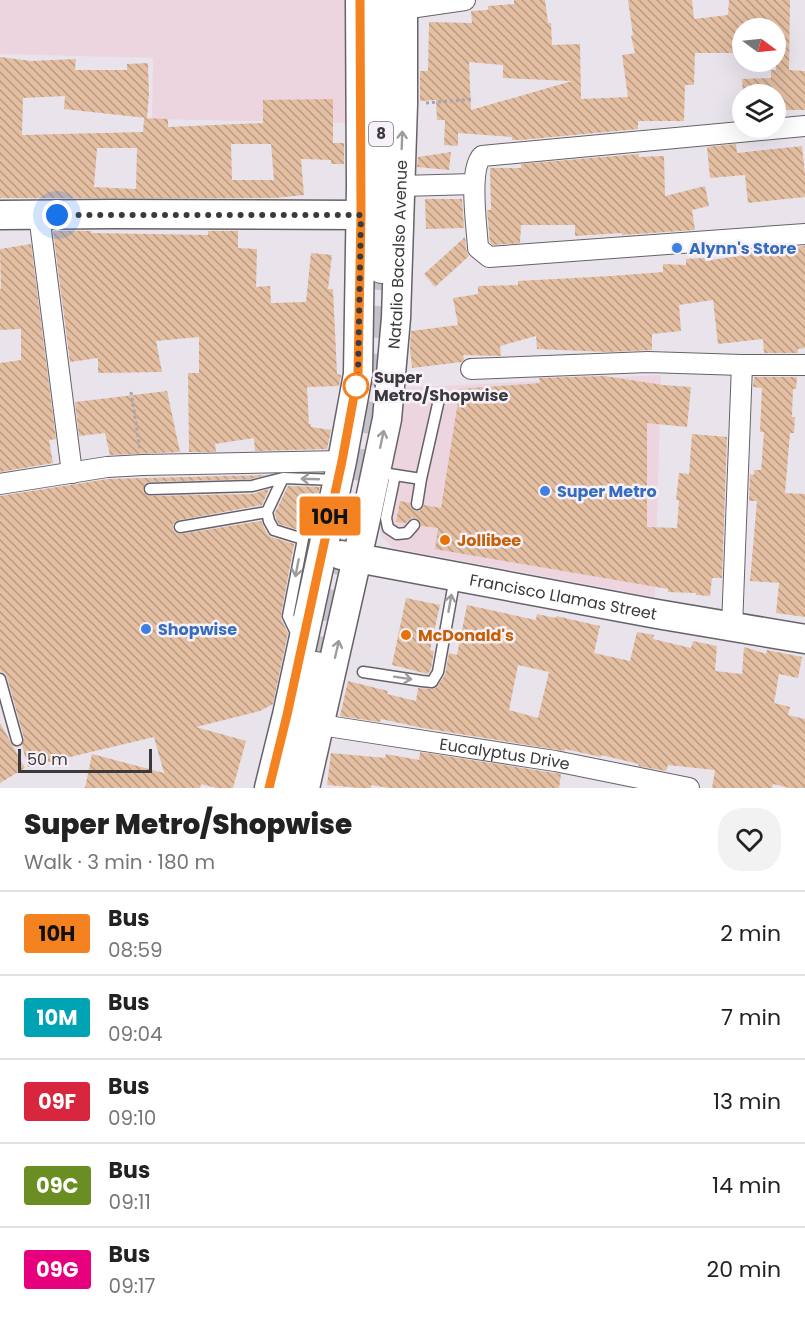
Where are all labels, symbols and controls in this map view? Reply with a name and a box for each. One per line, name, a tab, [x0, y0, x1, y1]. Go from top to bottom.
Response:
north arrow	[732, 18, 786, 72]
map controls	[732, 18, 786, 138]
button: layers	[732, 84, 786, 138]
road number: 8	[369, 122, 393, 146]
one-way arrow	[396, 131, 408, 151]
street label: Natalio Bacalso Avenue	[382, 159, 413, 350]
your location	[42, 200, 72, 230]
place label: Alynn's Store	[689, 237, 796, 260]
marker: Alynn's Store	[670, 241, 684, 255]
place label: Super Metro/Shopwise	[374, 366, 509, 407]
marker: Super Metro/Shopwise	[343, 373, 369, 399]
one-way arrow	[377, 430, 389, 449]
one-way arrow	[301, 474, 321, 485]
place label: Super Metro	[557, 480, 657, 503]
marker: Super Metro	[538, 484, 552, 498]
line badge: 10H	[296, 496, 364, 536]
text: 10H	[312, 502, 348, 531]
place label: Jollibee	[457, 529, 521, 552]
marker: Jollibee	[438, 533, 452, 547]
one-way arrow	[291, 558, 302, 577]
street label: Francisco Llamas Street	[468, 568, 659, 626]
one-way arrow	[445, 594, 456, 614]
place label: Shopwise	[158, 618, 237, 641]
marker: Shopwise	[139, 622, 153, 636]
place label: McDonald's	[418, 624, 514, 647]
marker: McDonald's	[399, 628, 413, 642]
one-way arrow	[332, 640, 344, 659]
one-way arrow	[393, 673, 412, 684]
street label: Eucalyptus Drive	[438, 732, 572, 776]
scale bar	[18, 746, 152, 774]
text: 50 m	[27, 748, 68, 771]
text: Super Metro/Shopwise	[24, 805, 352, 844]
button: heart	[718, 808, 781, 871]
text: Walk · 3 min · 180 m	[24, 848, 215, 876]
text: Bus	[108, 903, 150, 934]
text: 2 min	[720, 918, 781, 949]
text: 10H	[39, 919, 75, 948]
text: 08:59	[108, 936, 163, 964]
text: Bus	[108, 987, 150, 1018]
text: 7 min	[721, 1002, 781, 1033]
text: 10M	[37, 1003, 77, 1032]
text: 09:04	[108, 1020, 163, 1048]
text: Bus	[108, 1071, 150, 1102]
text: 13 min	[713, 1086, 781, 1117]
text: 09F	[38, 1087, 76, 1116]
text: 09:10	[108, 1104, 156, 1132]
text: Bus	[109, 1155, 150, 1186]
text: 14 min	[712, 1170, 781, 1201]
text: 09C	[36, 1171, 79, 1200]
text: 09:11	[109, 1188, 151, 1216]
text: Bus	[109, 1239, 150, 1270]
text: 20 min	[707, 1254, 781, 1285]
text: 09G	[36, 1255, 79, 1284]
text: 09:17	[109, 1272, 155, 1300]

